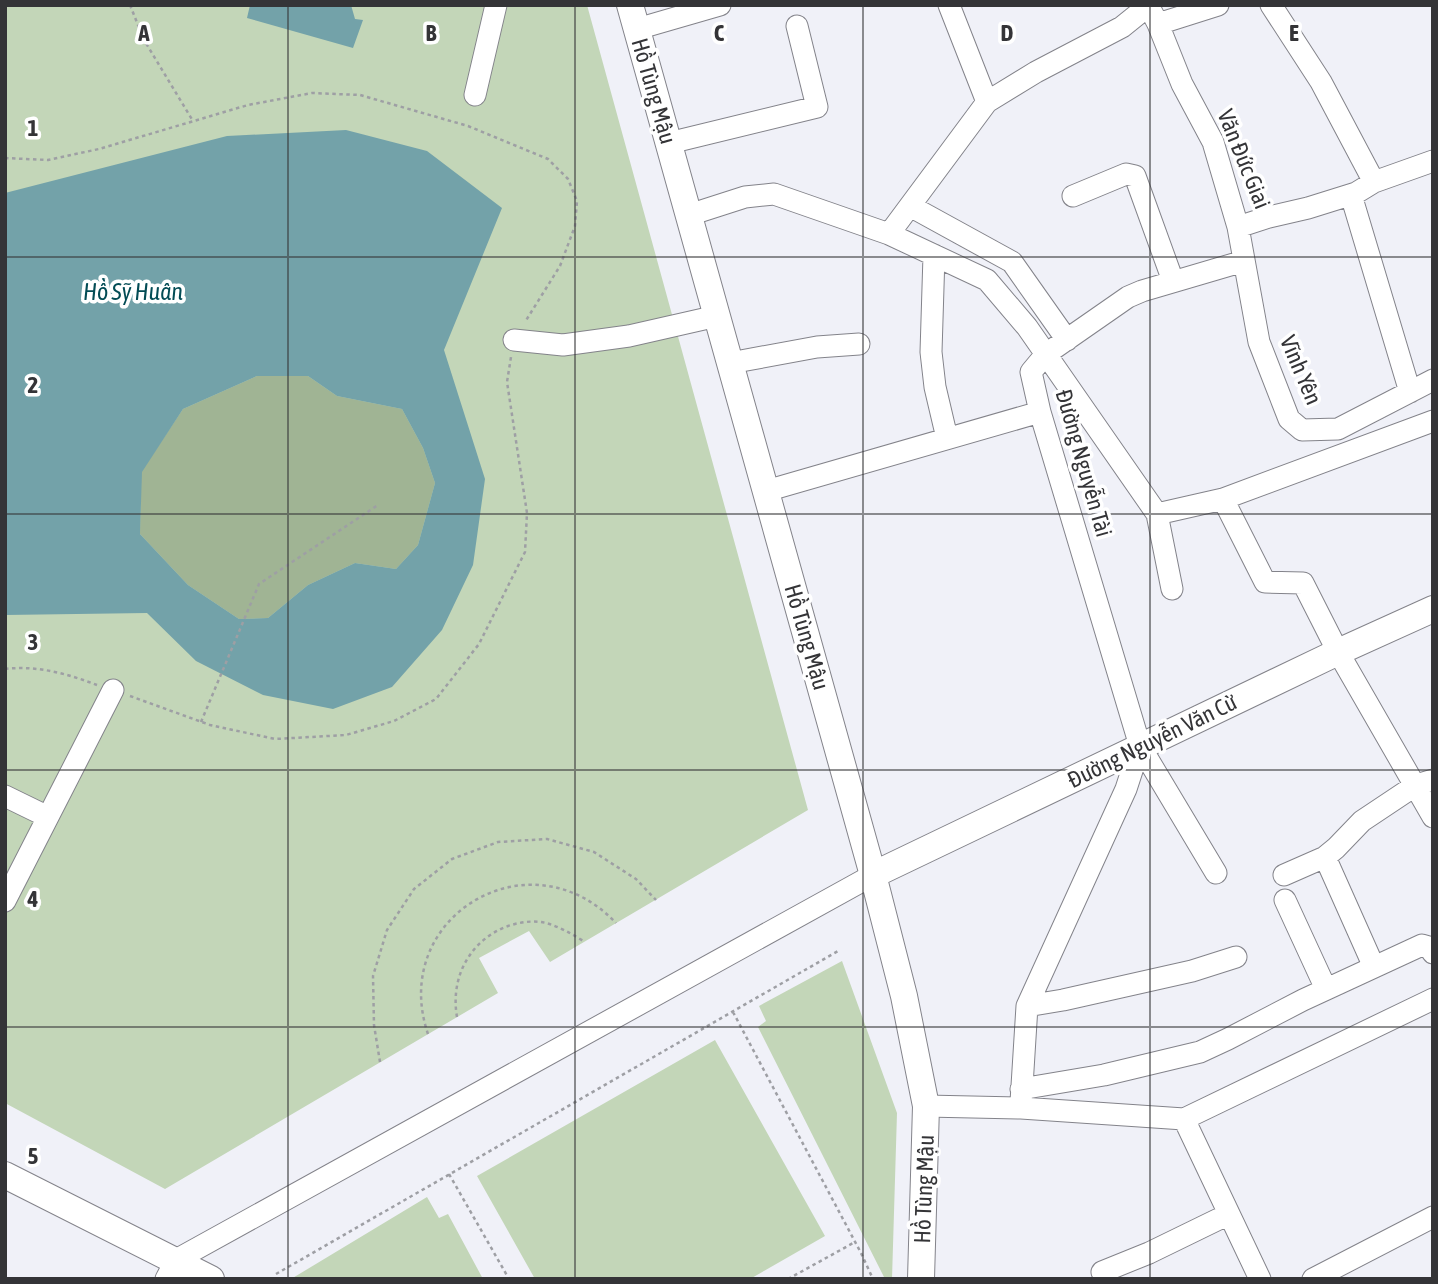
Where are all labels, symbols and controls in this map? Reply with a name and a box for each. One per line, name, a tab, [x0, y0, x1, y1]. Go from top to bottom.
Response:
text: A	[137, 20, 150, 46]
text: B	[426, 20, 437, 46]
text: C	[714, 20, 725, 46]
text: D	[1001, 20, 1014, 46]
text: E	[1289, 20, 1299, 46]
street label: Hồ Tùng Mậu	[627, 35, 681, 147]
street label: Văn Đức Giai	[1212, 106, 1276, 212]
text: 1	[28, 115, 39, 141]
water label: Hồ Sỹ Huân	[83, 278, 183, 305]
street label: Vĩnh Yên	[1275, 332, 1327, 408]
text: 2	[28, 372, 38, 398]
street label: Đường Nguyễn Tài	[1051, 386, 1117, 540]
street label: Hồ Tùng Mậu	[780, 581, 834, 693]
text: 3	[28, 629, 38, 655]
street label: Đường Nguyễn Văn Cừ	[1063, 688, 1241, 793]
text: 4	[27, 886, 39, 912]
street label: Hồ Tùng Mậu	[909, 1134, 939, 1244]
text: 5	[28, 1143, 39, 1169]

